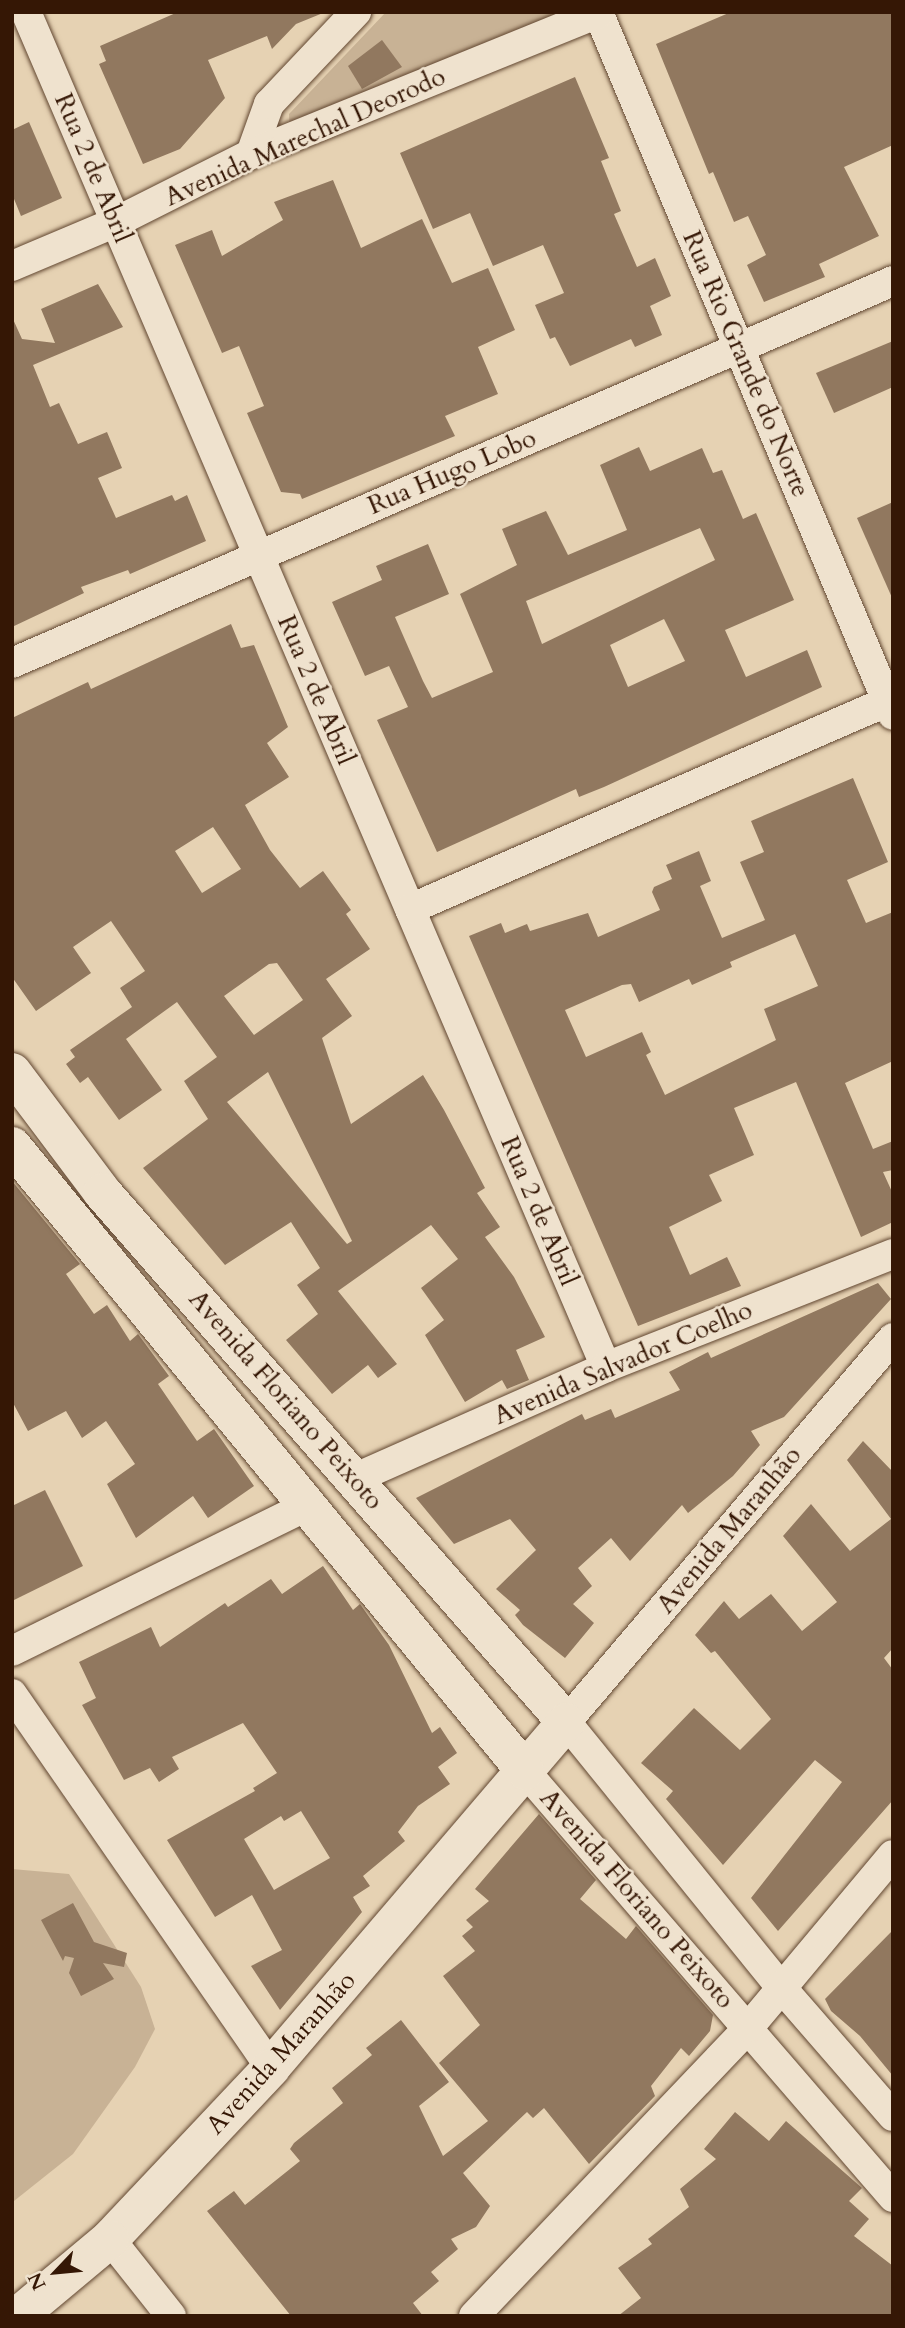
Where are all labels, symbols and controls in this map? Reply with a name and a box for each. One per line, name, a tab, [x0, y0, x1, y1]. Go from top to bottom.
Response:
street label: Avenida Marechal Deorodo	[160, 61, 450, 213]
street label: Rua 2 de Abril	[48, 89, 138, 247]
street label: Rua Rio Grande do Norte	[676, 226, 816, 502]
street label: Rua Hugo Lobo	[363, 422, 541, 522]
street label: Rua 2 de Abril	[271, 611, 361, 769]
street label: Rua 2 de Abril	[494, 1132, 584, 1290]
street label: Avenida Floriano Peixoto	[182, 1284, 390, 1516]
street label: Avenida Salvador Coelho	[489, 1294, 757, 1432]
street label: Avenida Maranhão	[650, 1440, 808, 1620]
street label: Avenida Floriano Peixoto	[533, 1783, 741, 2015]
street label: Avenida Maranhão	[200, 1965, 362, 2141]
north arrow	[21, 2237, 91, 2307]
text: N	[22, 2268, 52, 2294]

